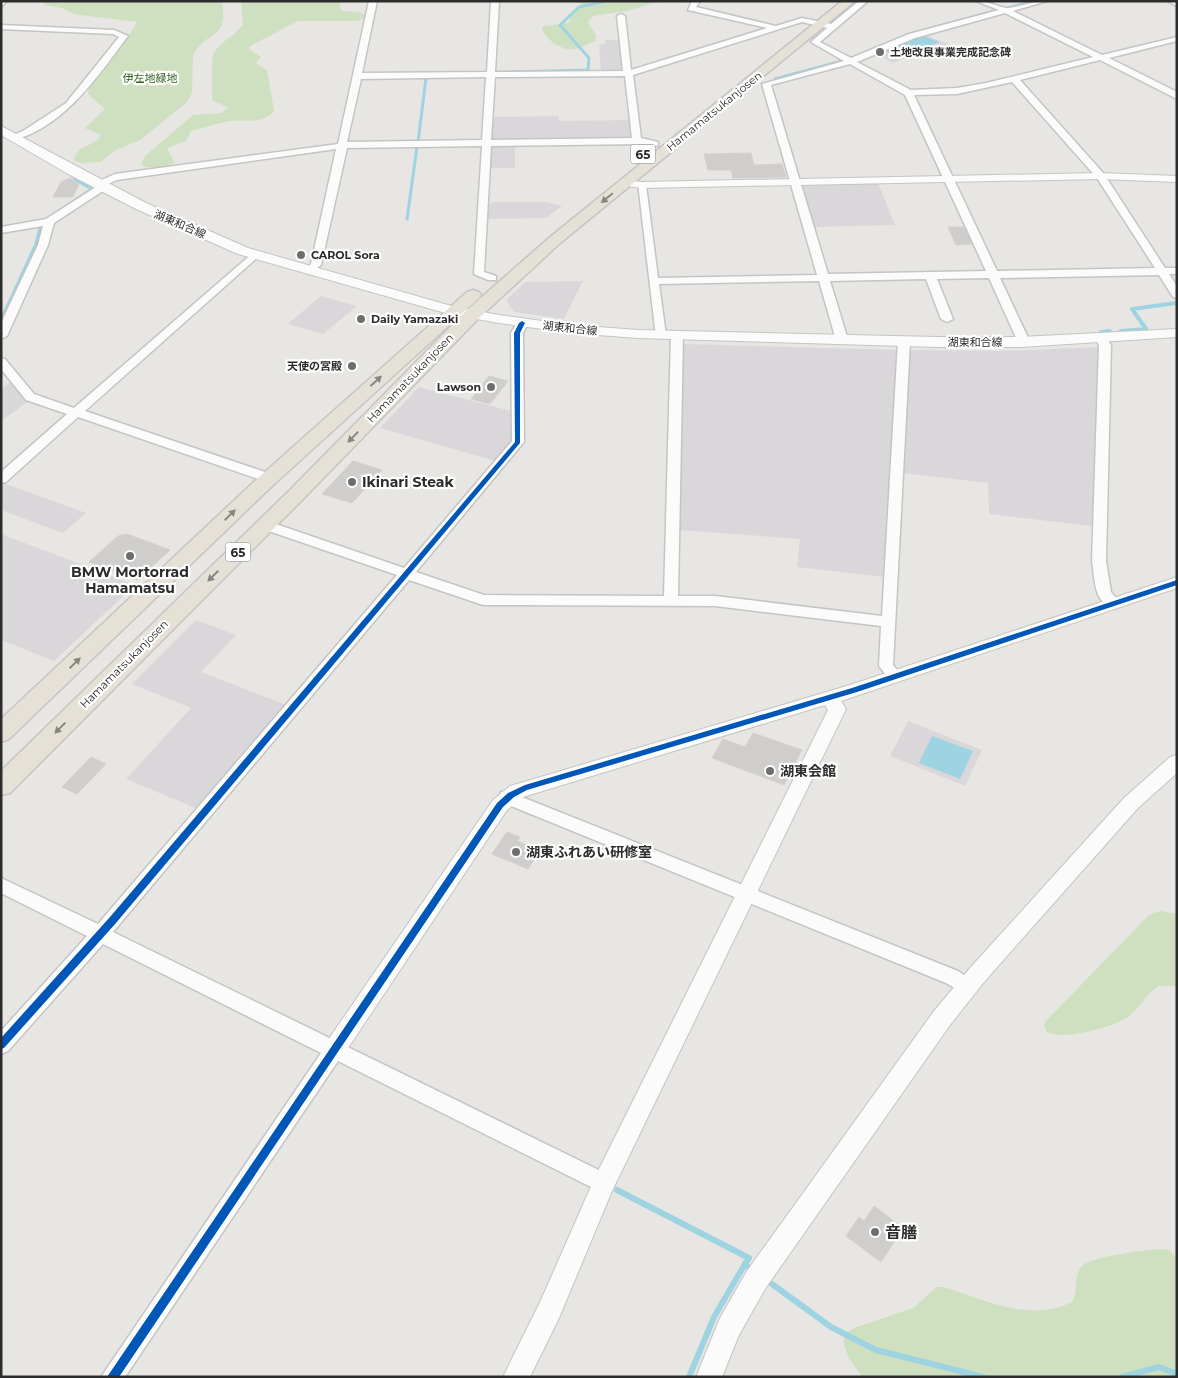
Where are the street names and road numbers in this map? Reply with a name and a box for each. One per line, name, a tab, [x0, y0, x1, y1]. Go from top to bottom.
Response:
street label: Hamamatsukanjosen	[663, 68, 765, 154]
road number: 65	[630, 144, 656, 164]
street label: 湖東和合線	[152, 207, 208, 241]
street label: 湖東和合線	[542, 318, 598, 338]
street label: Hamamatsukanjosen	[364, 330, 456, 426]
street label: 湖東和合線	[948, 335, 1003, 349]
road number: 65	[226, 542, 250, 562]
street label: Hamamatsukanjosen	[77, 617, 171, 711]

